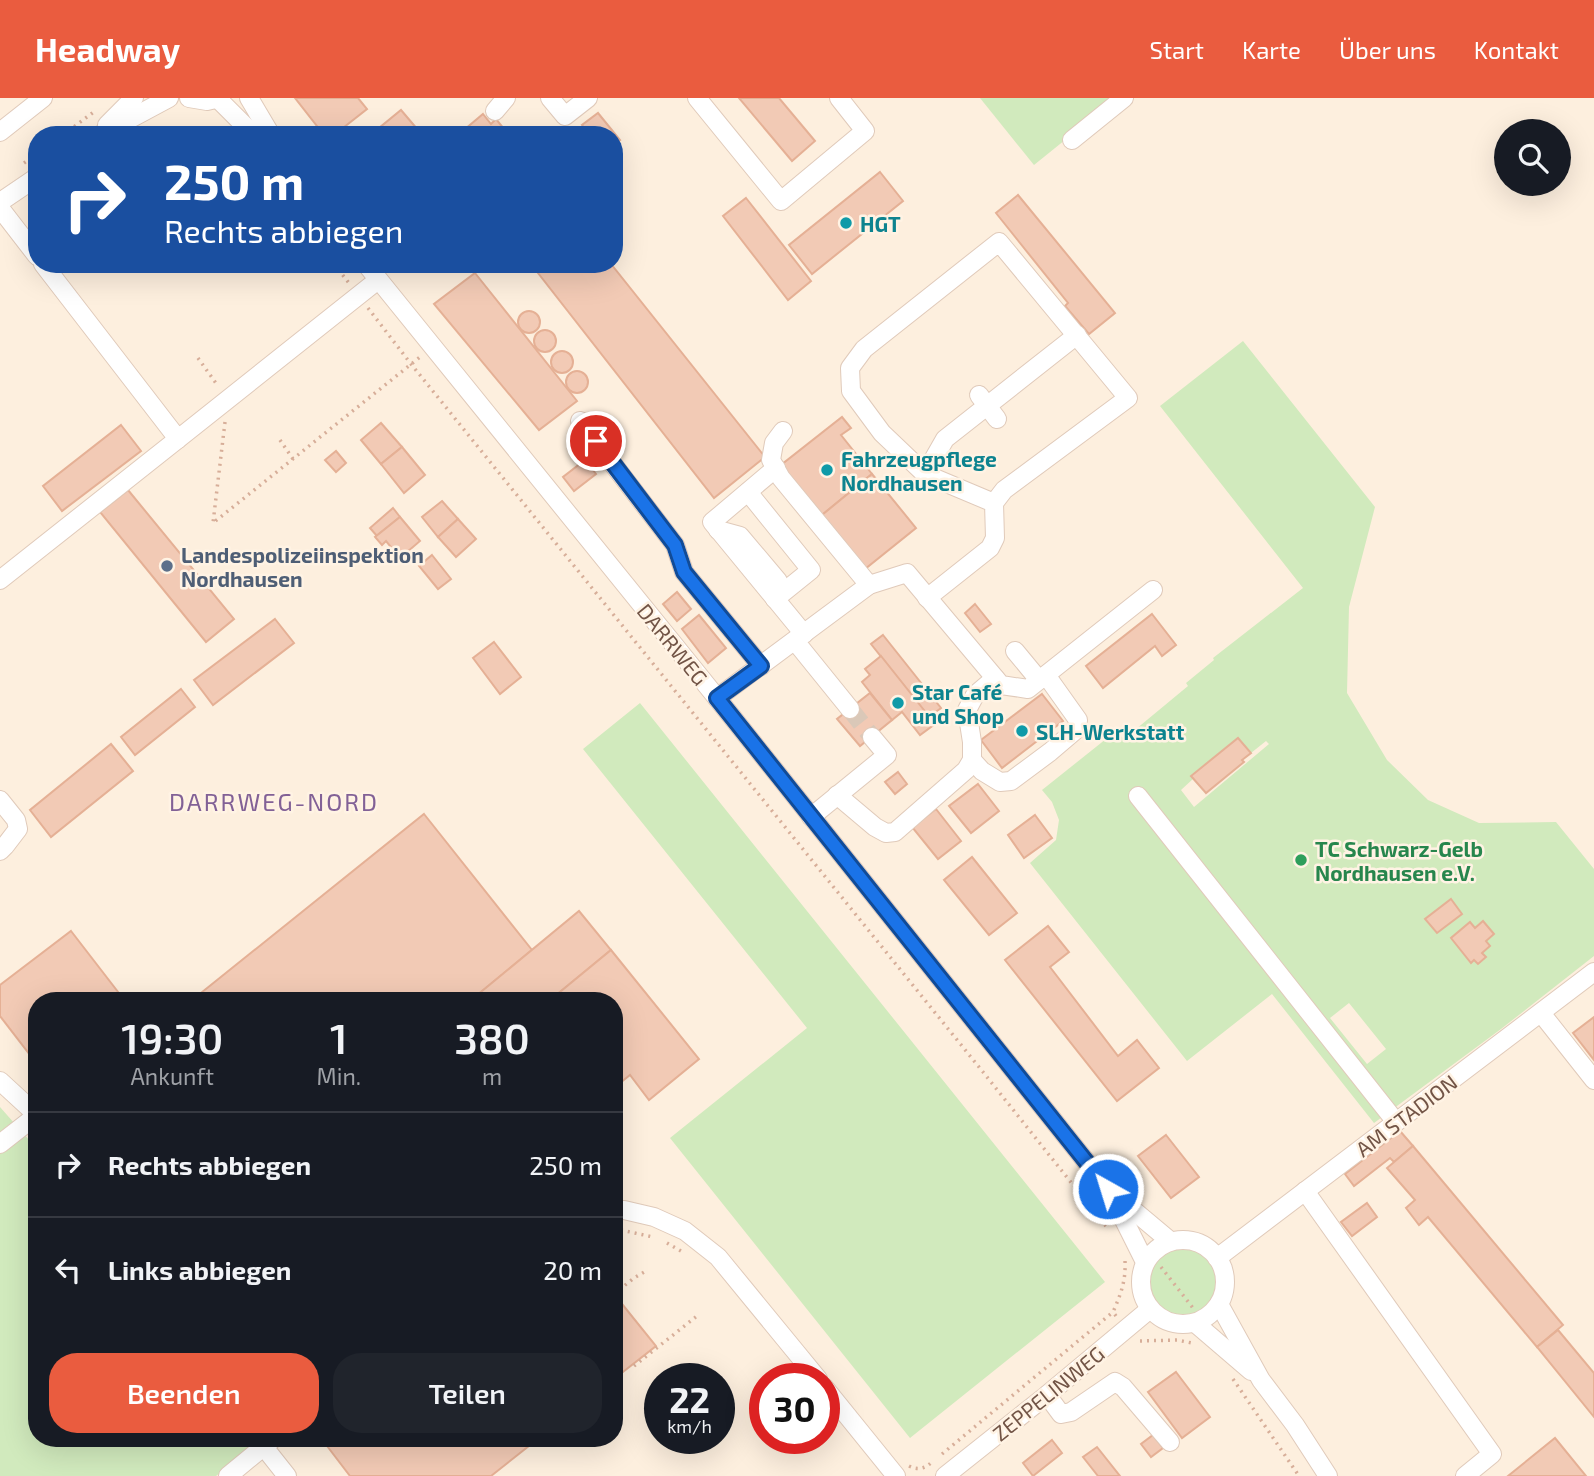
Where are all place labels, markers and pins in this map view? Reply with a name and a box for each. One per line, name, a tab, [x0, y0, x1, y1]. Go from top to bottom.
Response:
place label: HGT	[860, 211, 901, 236]
marker: HGT	[838, 215, 854, 231]
pin	[566, 411, 626, 471]
place label: Fahrzeugpflege Nordhausen	[841, 446, 997, 495]
marker: Fahrzeugpflege Nordhausen	[819, 462, 835, 478]
place label: Landespolizeiinspektion Nordhausen	[181, 542, 424, 591]
marker: Landespolizeiinspektion Nordhausen	[159, 558, 175, 574]
place label: Star Café und Shop	[912, 679, 1004, 728]
marker: Star Café und Shop	[890, 695, 906, 711]
place label: SLH-Werkstatt	[1036, 719, 1185, 744]
marker: SLH-Werkstatt	[1014, 723, 1030, 739]
place label: TC Schwarz-Gelb Nordhausen e.V.	[1315, 836, 1483, 885]
marker: TC Schwarz-Gelb Nordhausen e.V.	[1293, 852, 1309, 868]

